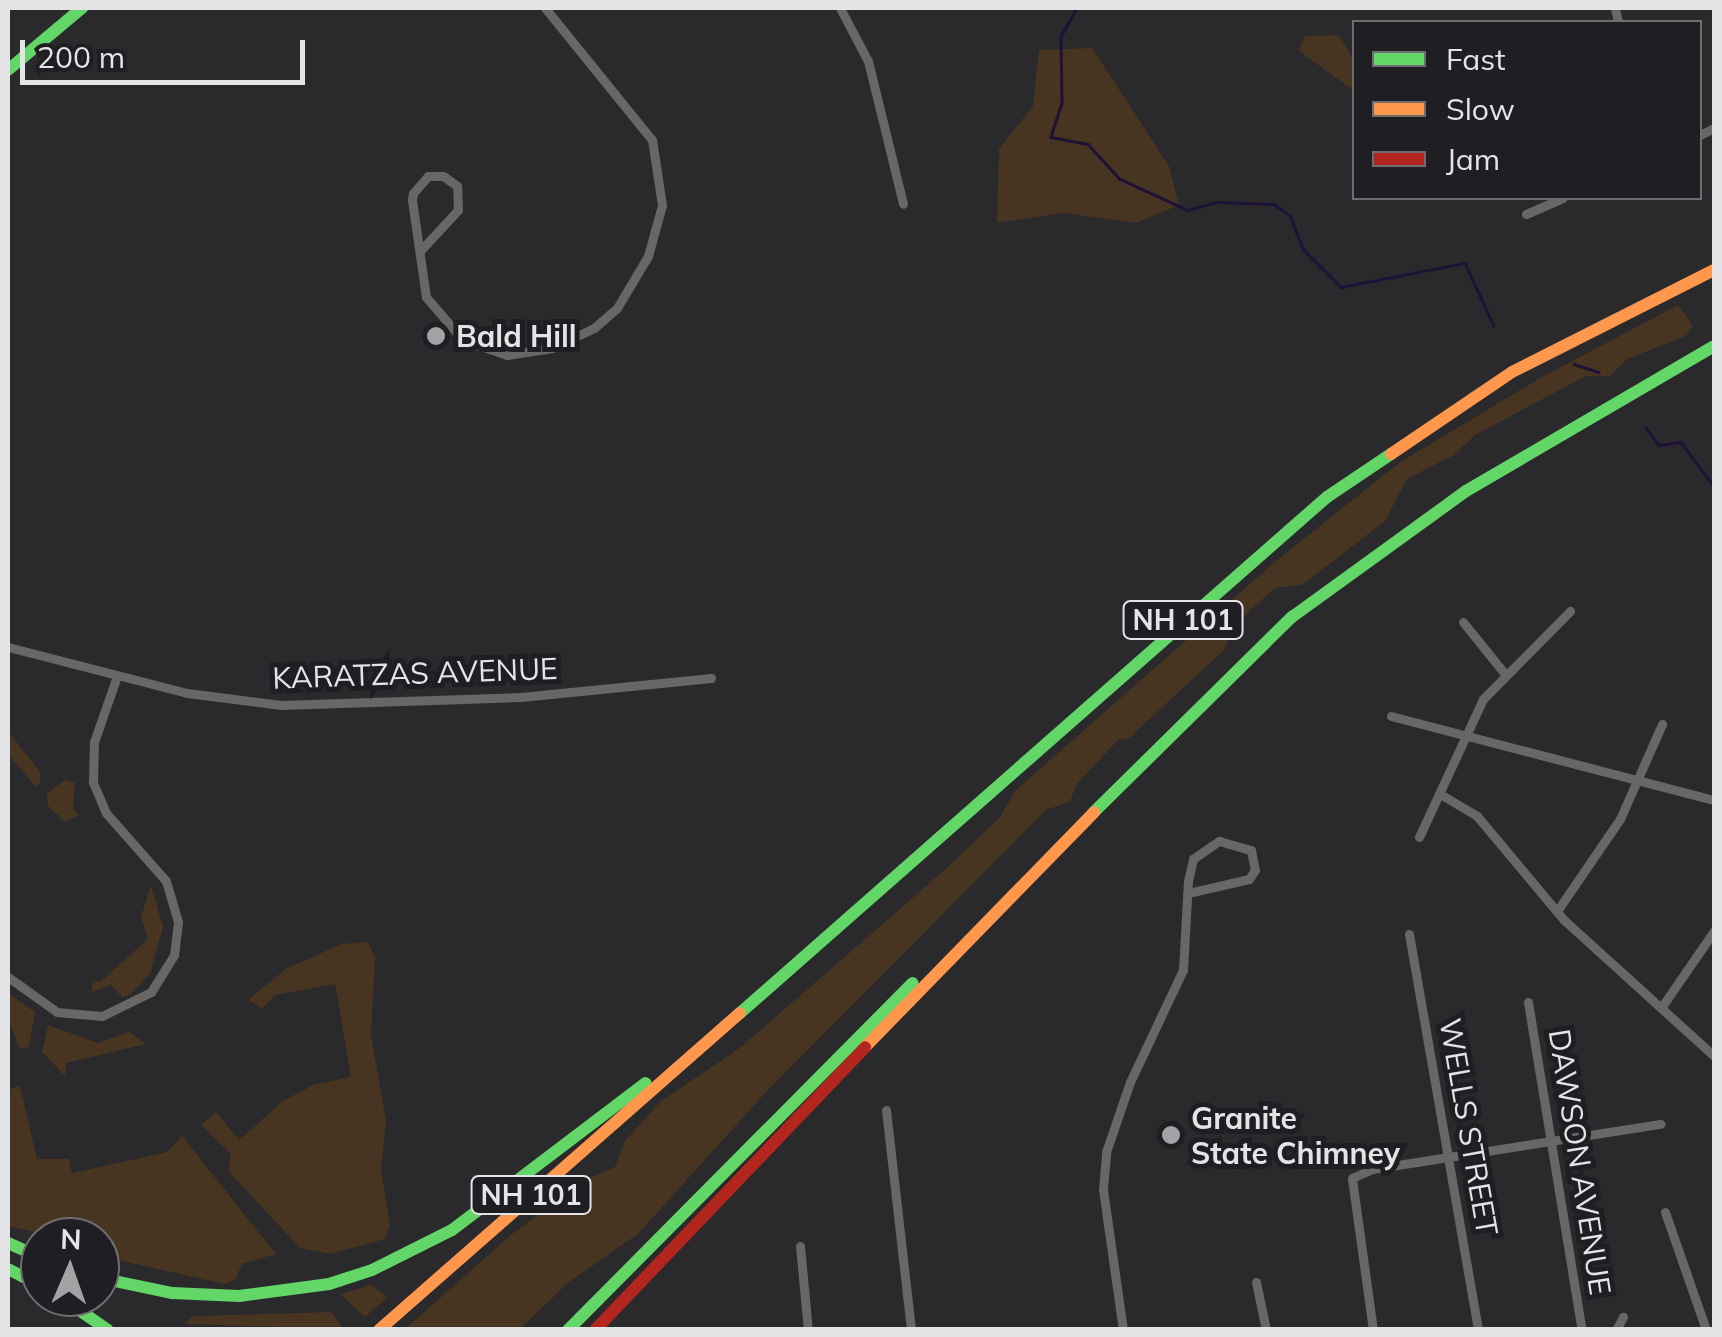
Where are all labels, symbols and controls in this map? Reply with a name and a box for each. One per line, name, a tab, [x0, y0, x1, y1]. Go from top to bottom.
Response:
scale bar	[25, 20, 310, 82]
legend	[1352, 20, 1702, 200]
text: 200 m	[37, 38, 125, 76]
text: Fast	[1446, 40, 1506, 78]
text: Slow	[1446, 90, 1515, 128]
text: Jam	[1446, 140, 1500, 178]
place label: Bald Hill	[456, 318, 577, 354]
marker: Bald Hill	[425, 325, 447, 347]
road number: NH 101	[1120, 597, 1246, 643]
street label: KARATZAS AVENUE	[272, 650, 558, 696]
street label: WELLS STREET	[1432, 1016, 1506, 1238]
street label: DAWSON AVENUE	[1541, 1027, 1619, 1297]
place label: Granite State Chimney	[1191, 1100, 1400, 1170]
marker: Granite State Chimney	[1160, 1124, 1182, 1146]
road number: NH 101	[468, 1172, 594, 1218]
north arrow	[20, 1217, 120, 1317]
text: N	[60, 1221, 82, 1256]

